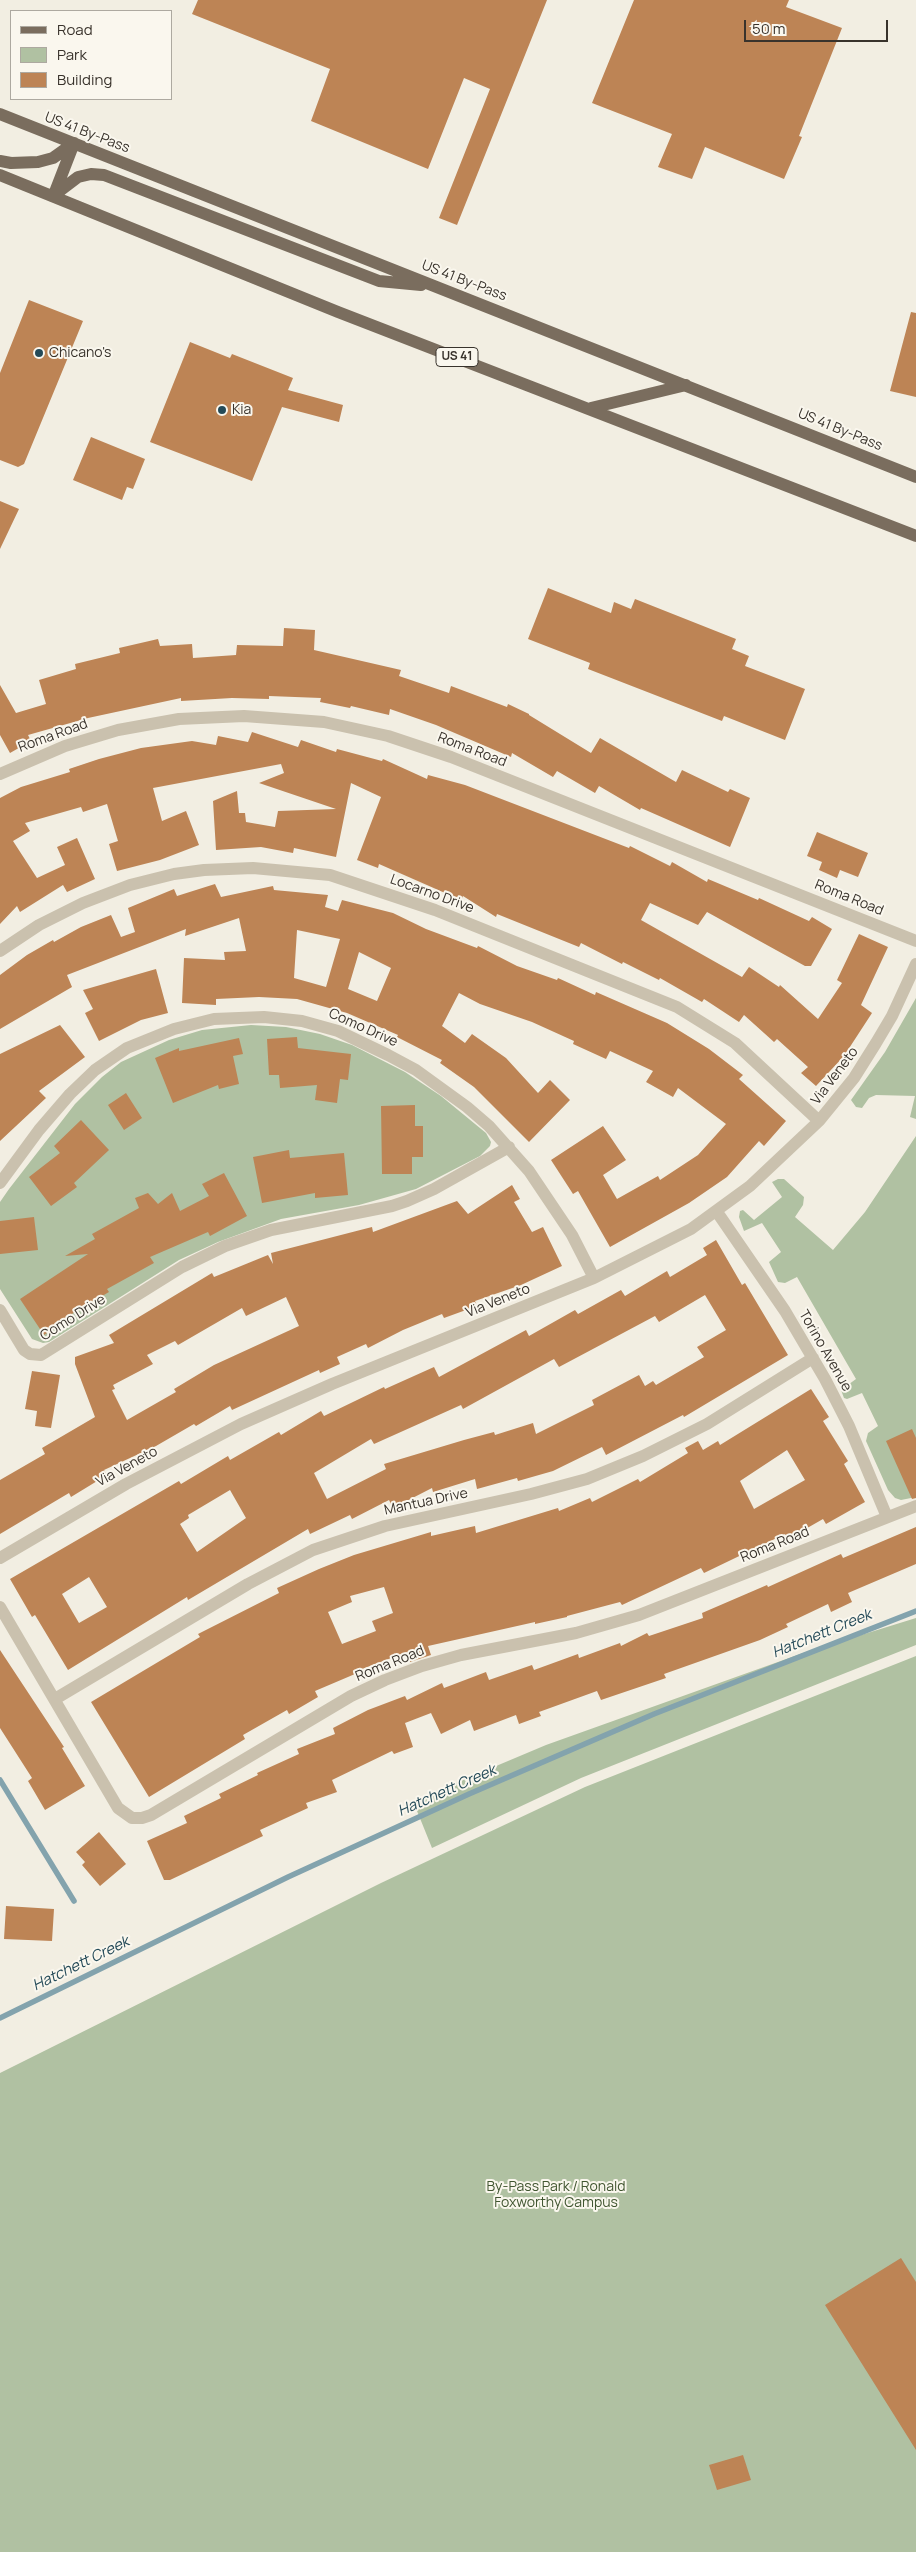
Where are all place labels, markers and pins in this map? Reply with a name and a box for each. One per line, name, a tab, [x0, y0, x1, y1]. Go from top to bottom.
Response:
place label: Chicano's	[49, 345, 111, 361]
marker: Chicano's	[33, 347, 45, 359]
place label: Kia	[232, 402, 251, 418]
marker: Kia	[216, 404, 228, 416]

